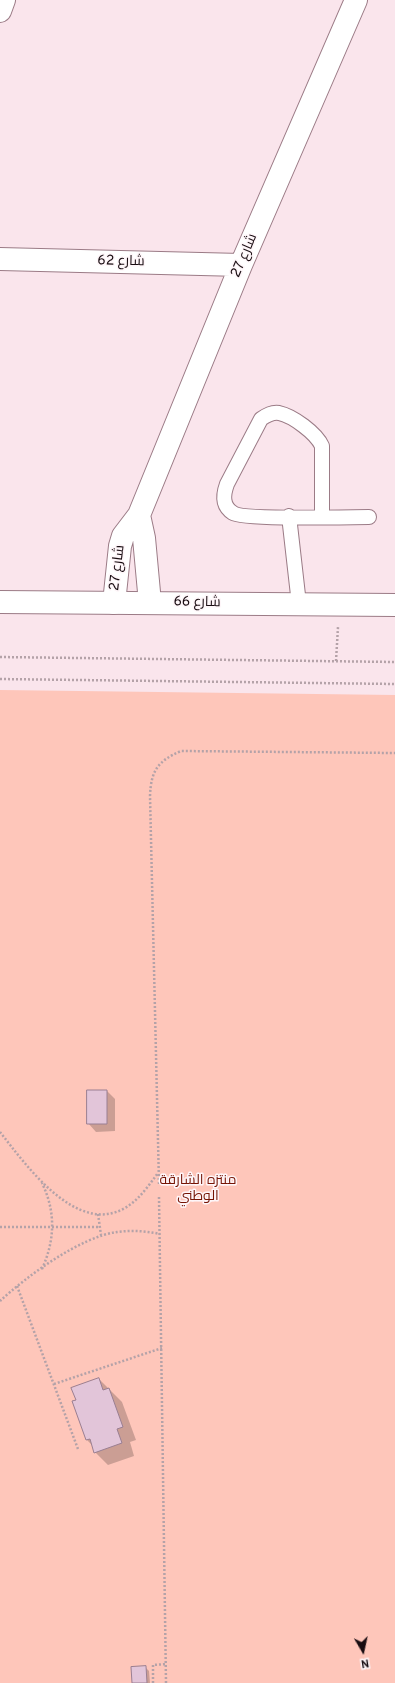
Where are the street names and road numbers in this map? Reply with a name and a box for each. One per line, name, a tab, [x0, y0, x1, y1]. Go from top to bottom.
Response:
street label: شارع 27	[228, 231, 262, 281]
street label: شارع 62	[97, 253, 145, 271]
street label: شارع 27	[107, 544, 129, 592]
street label: شارع 66	[173, 594, 221, 612]

